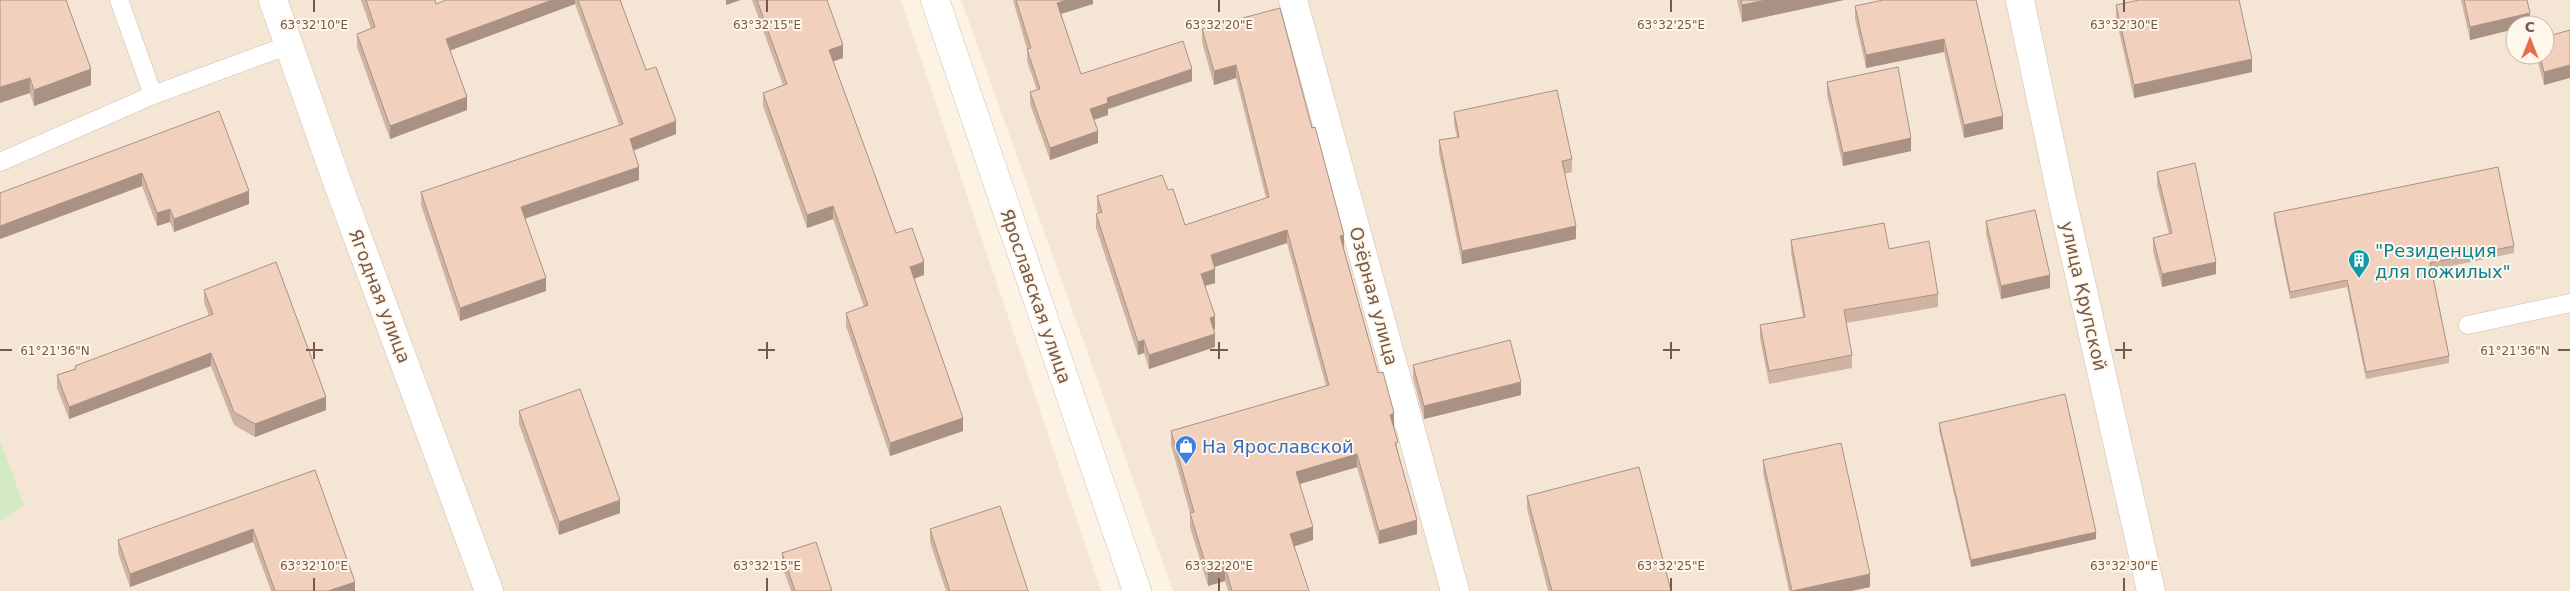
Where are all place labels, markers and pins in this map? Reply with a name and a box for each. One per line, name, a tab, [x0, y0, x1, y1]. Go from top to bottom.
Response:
place label: "Резиденция для пожилых"	[2375, 240, 2511, 282]
building icon: "Резиденция для пожилых"	[2347, 248, 2371, 279]
shop icon: На Ярославской	[1174, 434, 1198, 465]
place label: На Ярославской	[1202, 436, 1354, 457]

